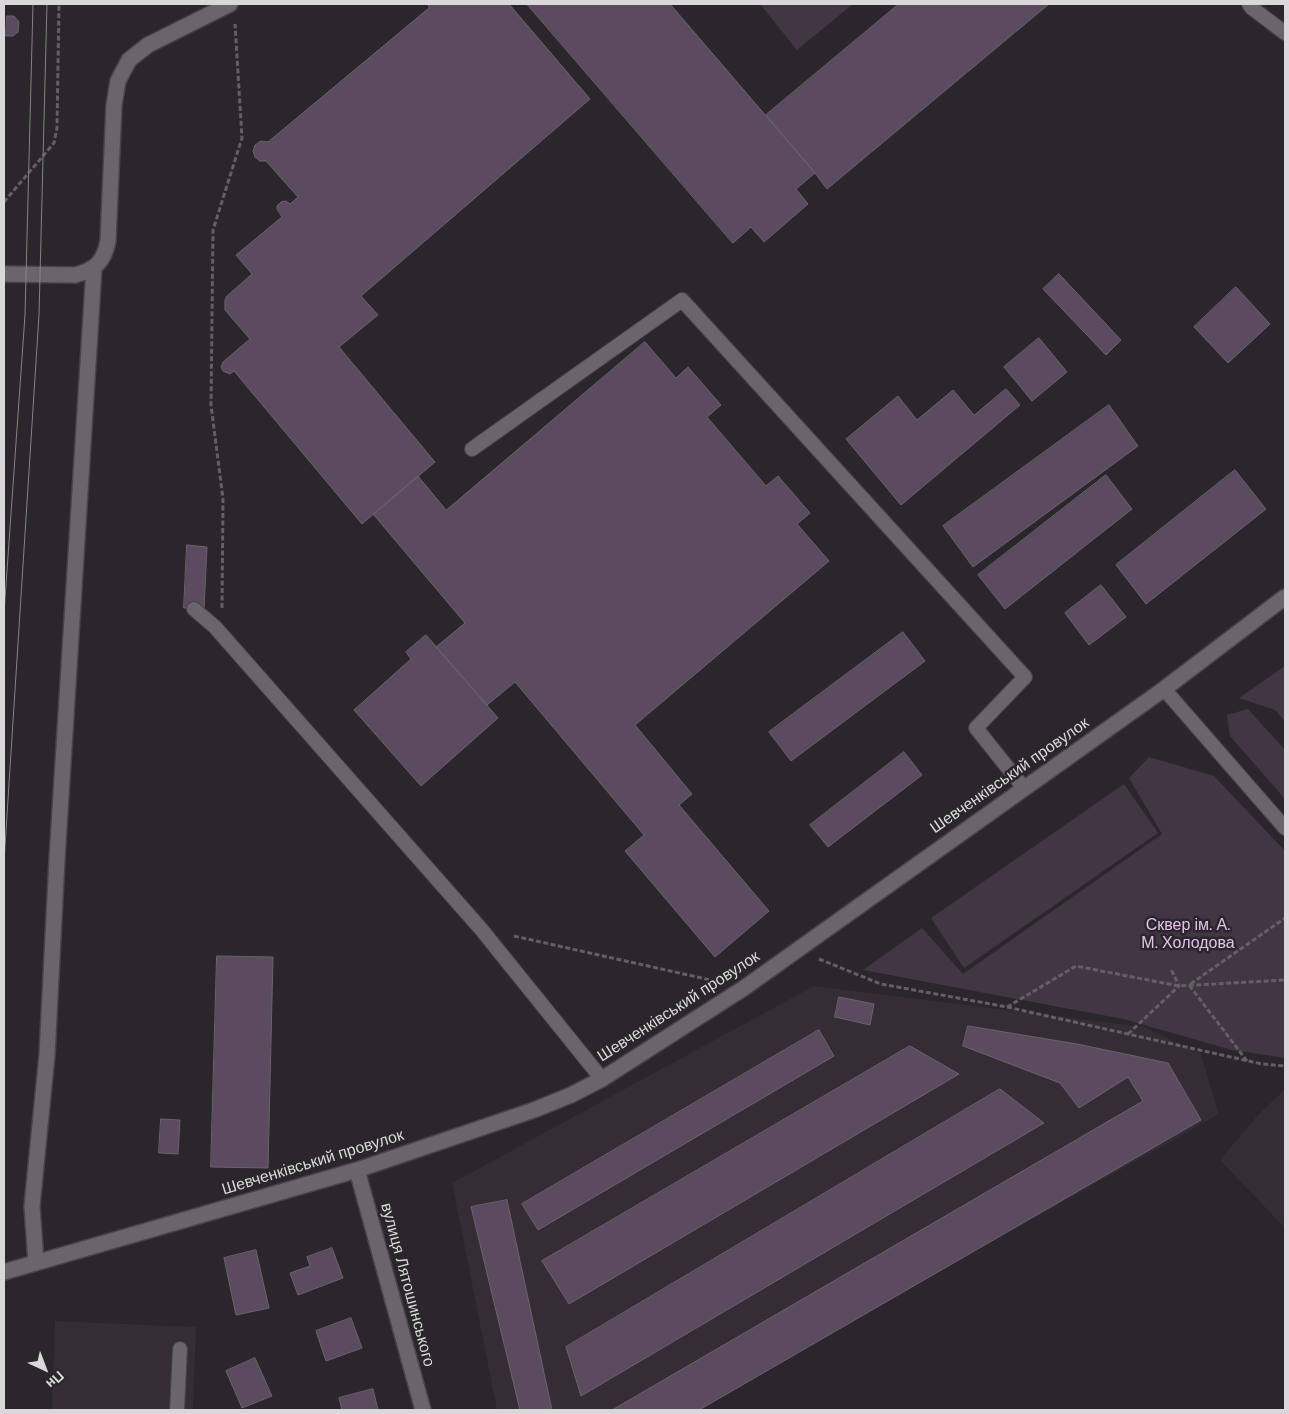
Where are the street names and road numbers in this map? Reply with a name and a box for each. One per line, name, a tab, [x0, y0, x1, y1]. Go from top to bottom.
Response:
street label: Шевченківський провулок	[927, 714, 1093, 838]
street label: Шевченківський провулок	[594, 947, 764, 1067]
street label: Шевченківський провулок	[220, 1126, 406, 1200]
street label: вулиця Лятошинського	[376, 1201, 438, 1369]

